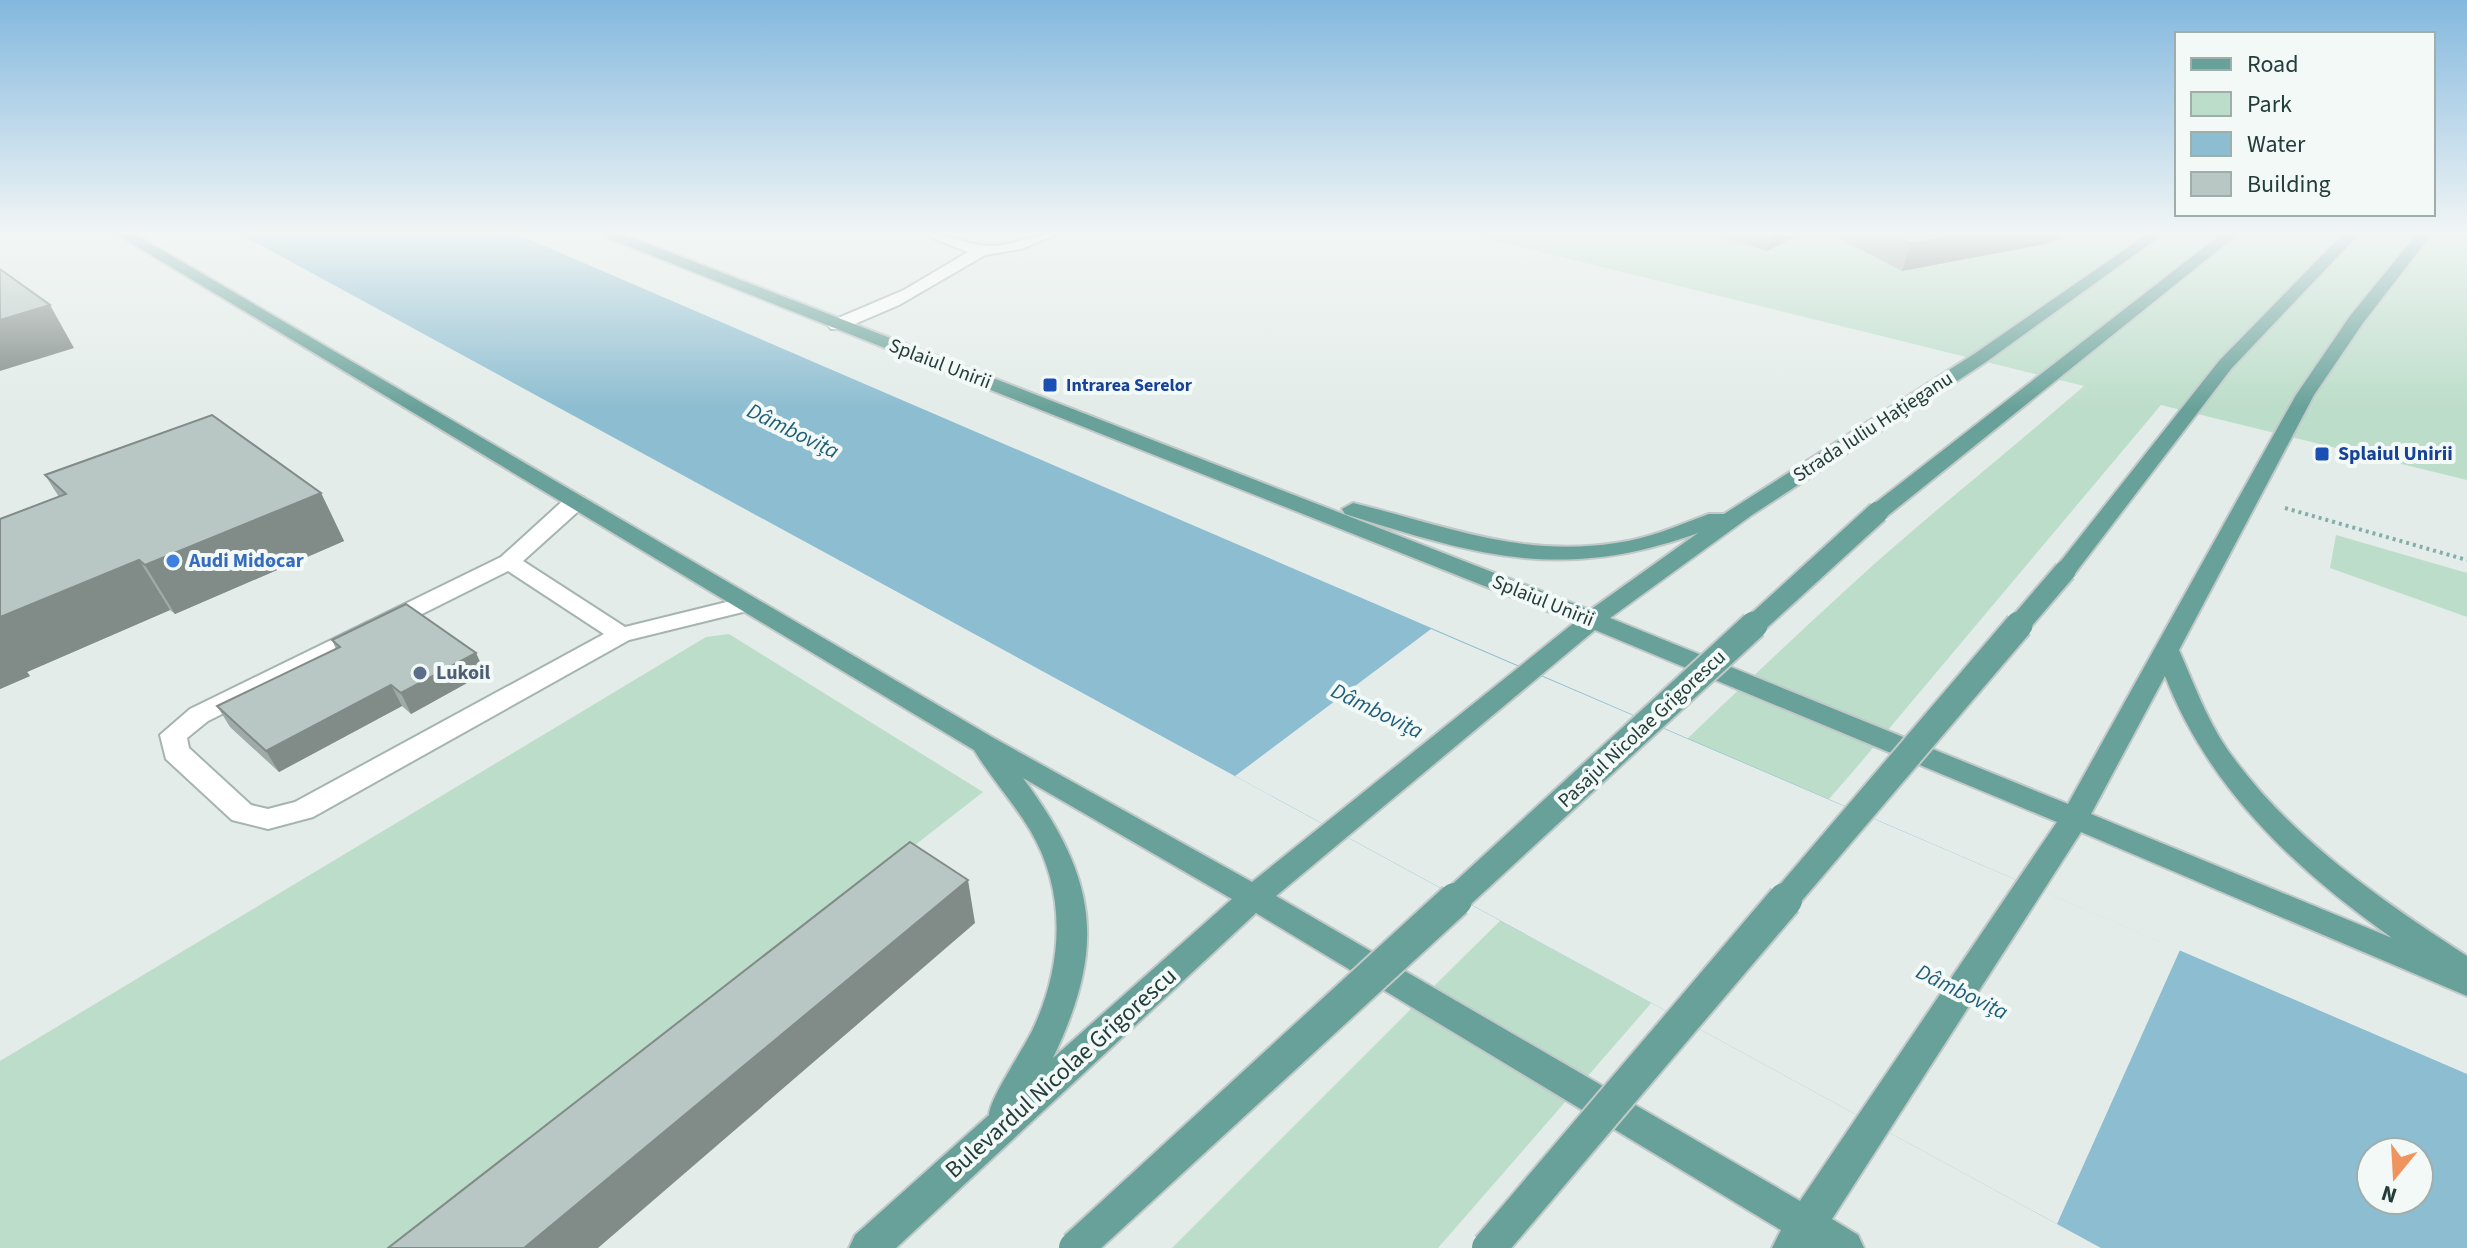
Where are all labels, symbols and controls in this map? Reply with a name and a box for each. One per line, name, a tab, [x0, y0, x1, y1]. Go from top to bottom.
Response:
legend	[2175, 32, 2435, 216]
text: Road	[2247, 47, 2299, 82]
text: Park	[2247, 87, 2292, 122]
text: Water	[2247, 127, 2306, 162]
text: Building	[2247, 167, 2331, 202]
street label: Splaiul Unirii	[885, 332, 995, 396]
street label: Strada Iuliu Hațieganu	[1788, 365, 1958, 489]
place label: Intrarea Serelor	[1066, 373, 1193, 398]
marker: Intrarea Serelor	[1041, 376, 1059, 394]
water label: Dâmbovița	[741, 395, 845, 467]
place label: Splaiul Unirii	[2338, 440, 2453, 468]
marker: Splaiul Unirii	[2313, 445, 2331, 463]
place label: Audi Midocar	[188, 547, 304, 575]
marker: Audi Midocar	[164, 552, 182, 570]
street label: Splaiul Unirii	[1488, 568, 1598, 634]
street label: Pasajul Nicolae Grigorescu	[1552, 644, 1732, 814]
place label: Lukoil	[436, 659, 491, 687]
marker: Lukoil	[411, 664, 429, 682]
water label: Dâmbovița	[1325, 675, 1429, 747]
water label: Dâmbovița	[1910, 956, 2014, 1028]
street label: Bulevardul Nicolae Grigorescu	[937, 959, 1185, 1187]
north arrow	[2355, 1136, 2435, 1216]
text: N	[2377, 1177, 2401, 1212]

